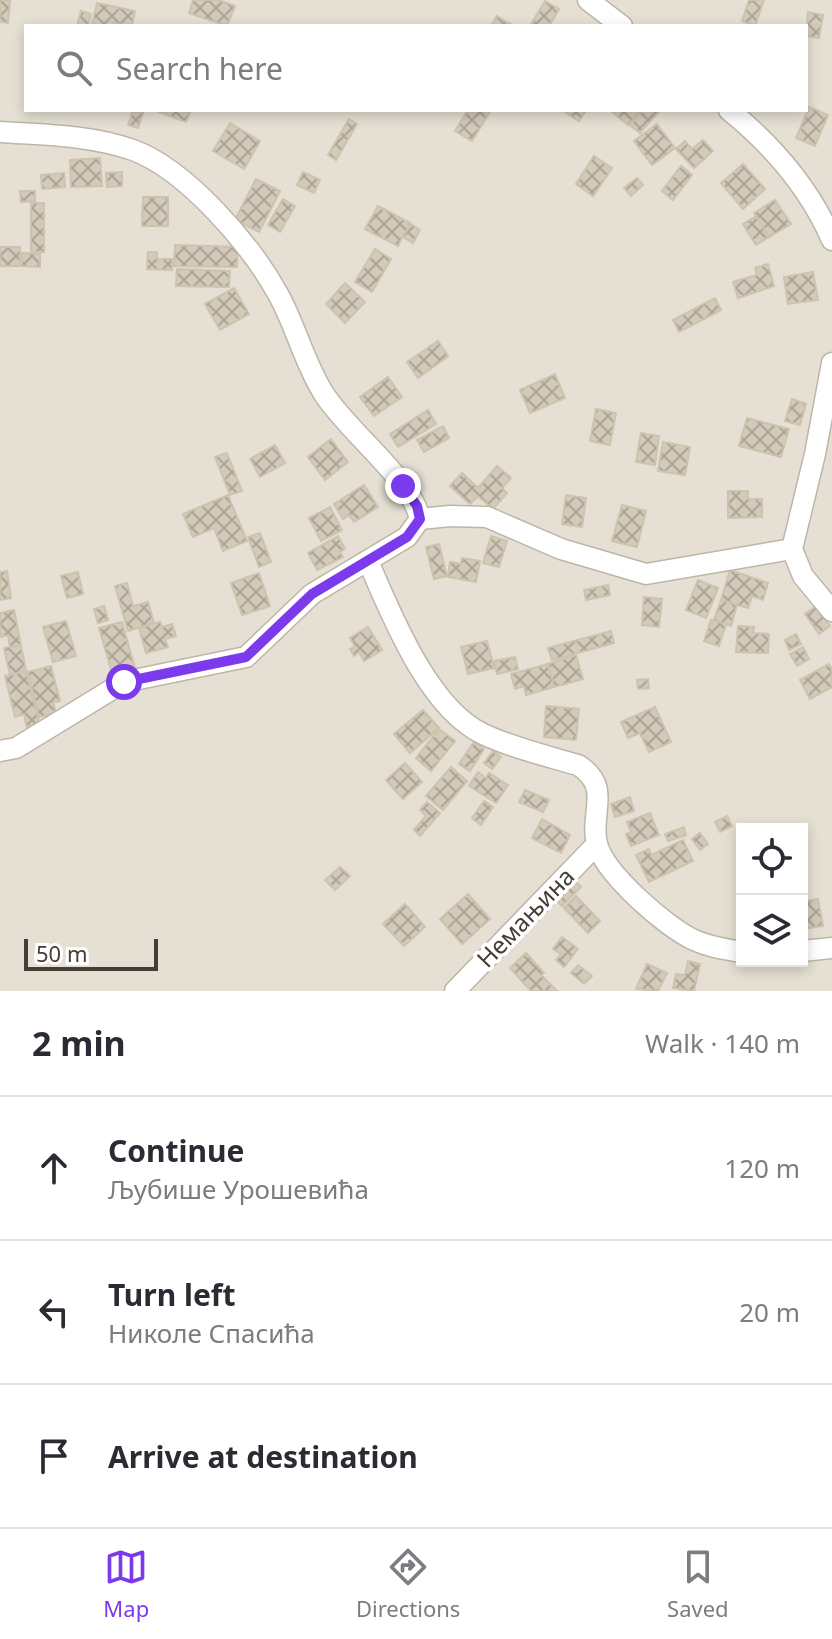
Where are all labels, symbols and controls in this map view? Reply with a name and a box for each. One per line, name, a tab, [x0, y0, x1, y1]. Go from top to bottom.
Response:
search box	[24, 24, 808, 112]
icon: search	[52, 46, 96, 90]
text: Search here	[116, 48, 283, 89]
route end	[385, 468, 421, 504]
route start	[106, 664, 142, 700]
map controls	[736, 823, 808, 967]
button: locate	[736, 823, 808, 895]
street label: Немањина	[469, 860, 581, 974]
button: layers	[736, 895, 808, 967]
scale bar	[24, 935, 158, 971]
text: 50 m	[36, 938, 87, 968]
text: 2 min	[32, 1020, 126, 1066]
text: Walk · 140 m	[645, 1025, 800, 1061]
text: Continue	[108, 1130, 244, 1171]
icon: ahead	[32, 1146, 76, 1190]
text: 120 m	[724, 1150, 800, 1186]
text: Љубише Урошевића	[108, 1171, 369, 1207]
text: Turn left	[108, 1274, 236, 1315]
icon: left	[32, 1290, 76, 1334]
text: 20 m	[739, 1294, 800, 1330]
text: Николе Спасића	[108, 1315, 315, 1351]
icon: arrive	[32, 1434, 76, 1478]
text: Arrive at destination	[108, 1436, 418, 1477]
tab: Map	[103, 1545, 149, 1623]
tab: Directions	[356, 1545, 460, 1623]
tab: Saved	[667, 1545, 729, 1623]

